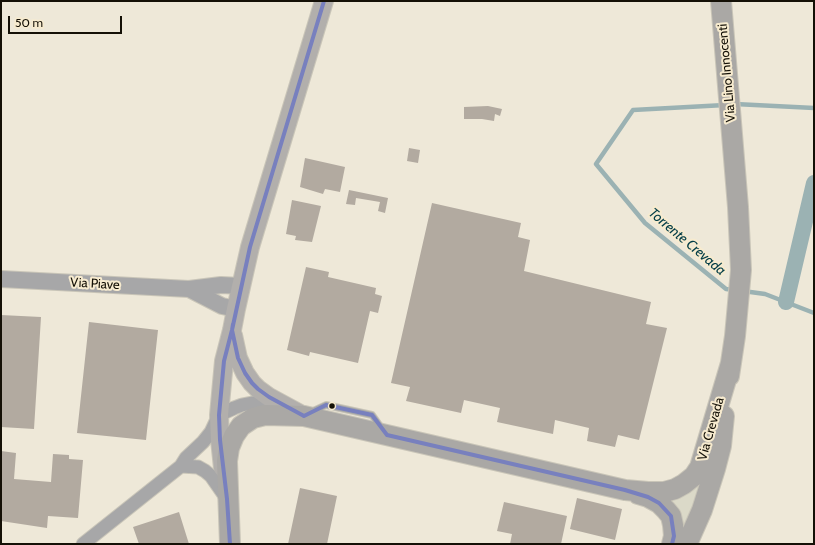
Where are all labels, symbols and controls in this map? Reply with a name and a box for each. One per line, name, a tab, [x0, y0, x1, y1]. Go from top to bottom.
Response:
scale bar	[10, 8, 124, 34]
text: 50 m	[15, 15, 43, 30]
street label: Via Lino Innocenti	[715, 23, 739, 123]
water label: Torrente Crevada	[645, 205, 729, 279]
street label: Via Piave	[70, 275, 120, 293]
street label: Via Crevada	[695, 396, 727, 462]
unlabelled marker	[327, 401, 337, 411]

